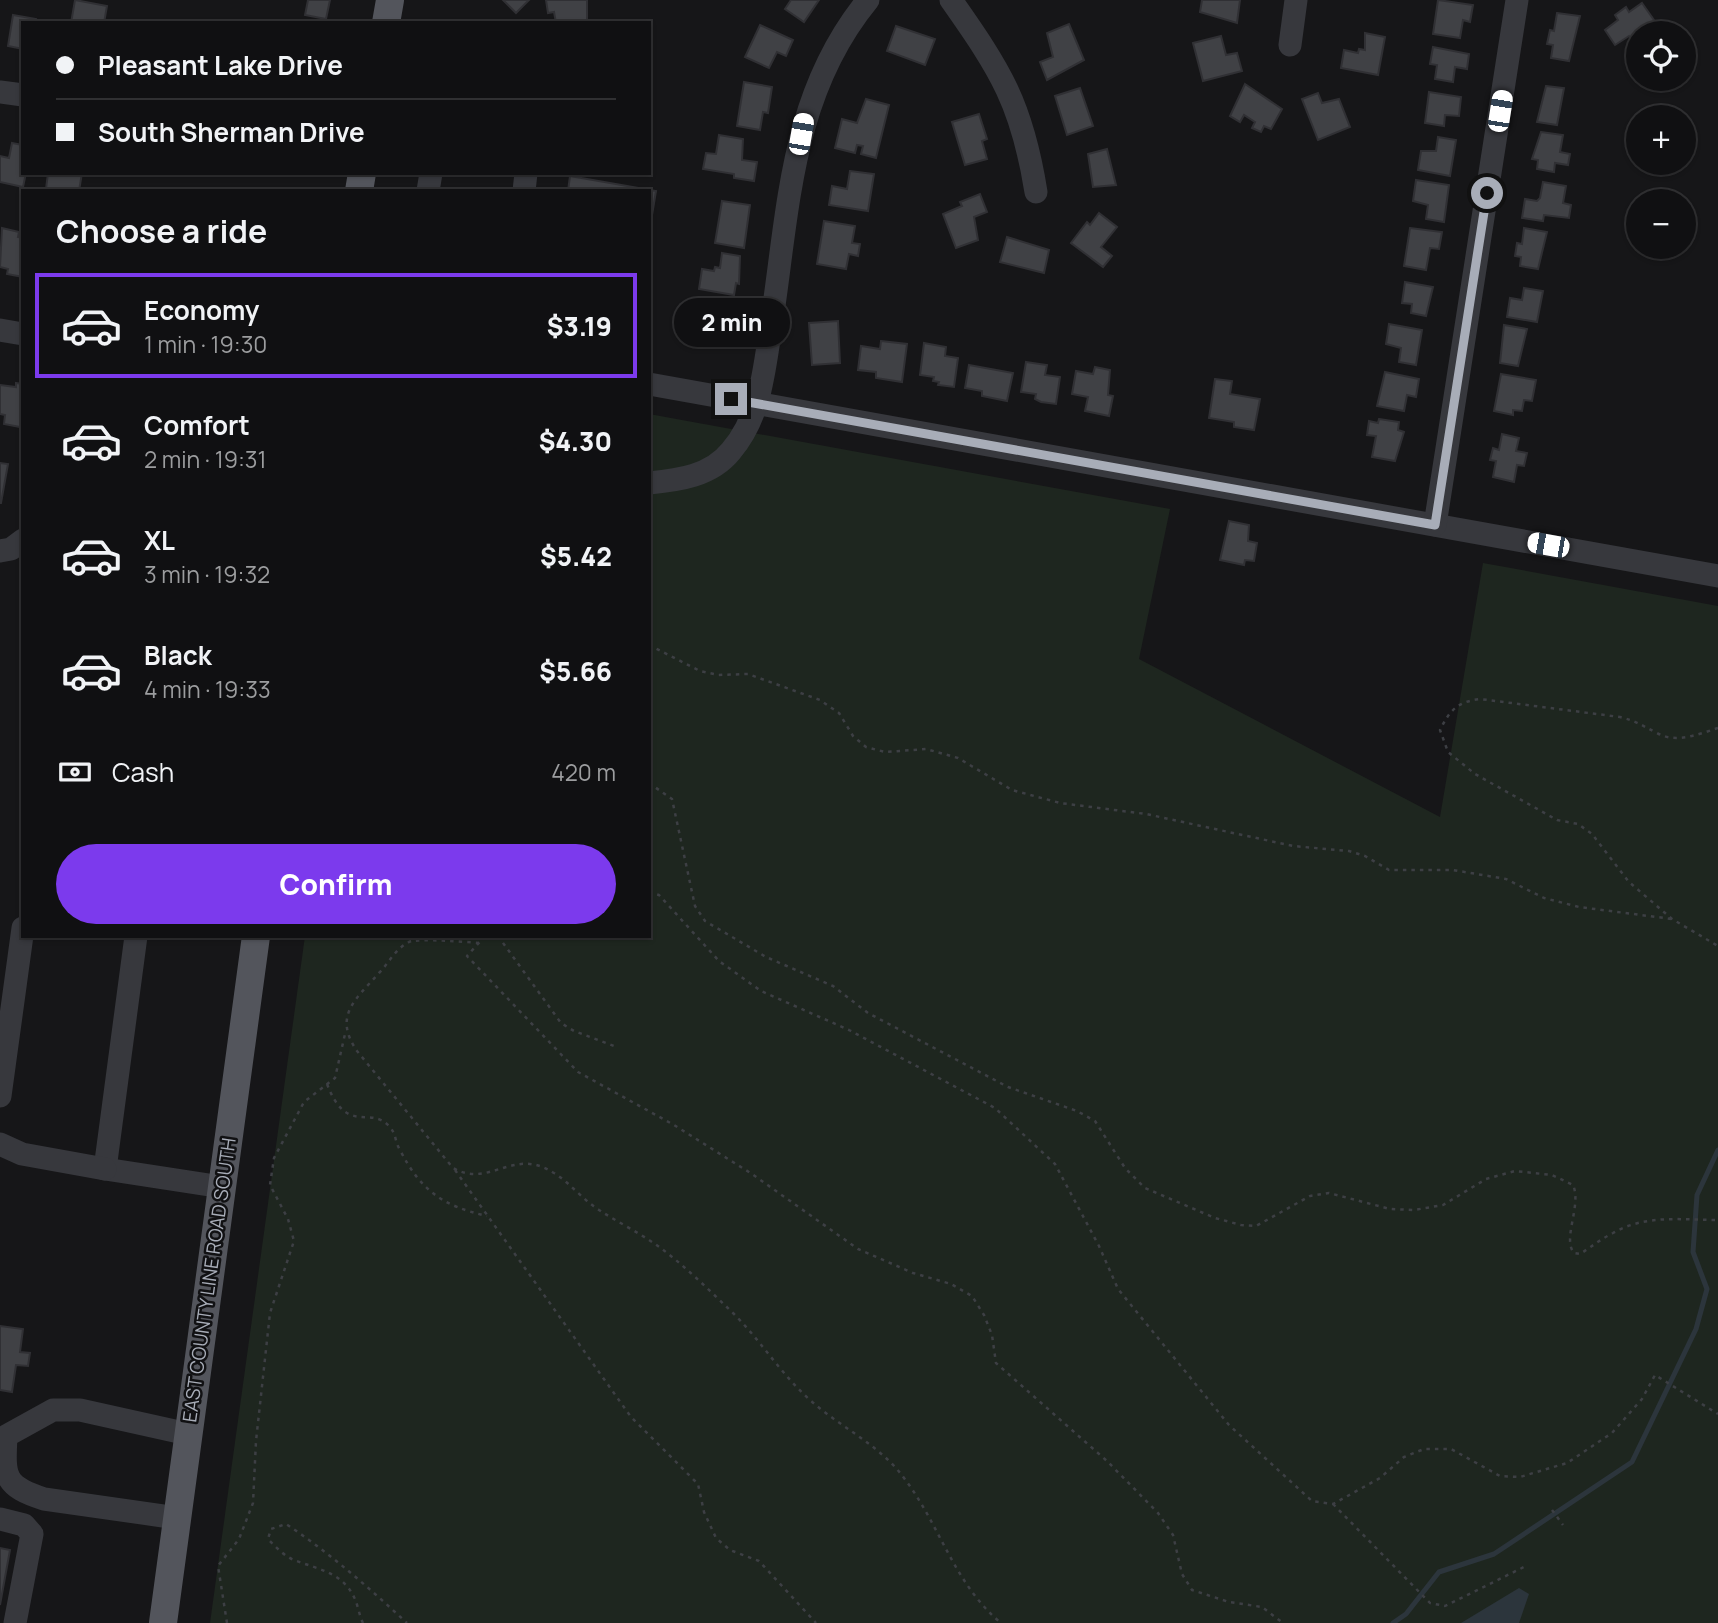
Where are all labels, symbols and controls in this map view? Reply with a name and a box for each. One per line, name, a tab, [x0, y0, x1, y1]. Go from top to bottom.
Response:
map controls	[1626, 21, 1696, 259]
button: locate	[1626, 21, 1696, 91]
text: Pleasant Lake Drive	[98, 47, 343, 83]
car	[1487, 89, 1514, 133]
button: +	[1626, 105, 1696, 175]
car	[788, 111, 815, 157]
text: South Sherman Drive	[98, 114, 365, 150]
route start	[1471, 177, 1503, 209]
button: −	[1626, 189, 1696, 259]
text: Choose a ride	[56, 209, 267, 253]
text: Economy	[144, 292, 259, 328]
icon: car	[60, 294, 123, 357]
callout: 2 min	[673, 298, 789, 346]
text: 2 min	[702, 306, 763, 338]
text: $3.19	[547, 308, 612, 344]
text: 1 min · 19:30	[144, 328, 267, 360]
route end	[715, 383, 747, 415]
text: Comfort	[144, 407, 250, 443]
icon: car	[60, 409, 123, 472]
text: $4.30	[539, 423, 612, 459]
text: 2 min · 19:31	[144, 443, 266, 475]
text: XL	[144, 522, 175, 558]
icon: car	[60, 524, 123, 587]
car	[1526, 531, 1571, 559]
text: $5.42	[540, 538, 612, 574]
text: 3 min · 19:32	[144, 558, 270, 590]
text: Black	[144, 637, 212, 673]
icon: car	[60, 639, 123, 702]
text: $5.66	[539, 653, 612, 689]
text: 4 min · 19:33	[144, 673, 271, 705]
icon: cash	[56, 753, 94, 791]
text: Cash	[112, 754, 174, 790]
text: 420 m	[551, 756, 616, 788]
button: Confirm	[56, 844, 616, 924]
street label: EAST COUNTY LINE ROAD SOUTH	[176, 1136, 242, 1424]

